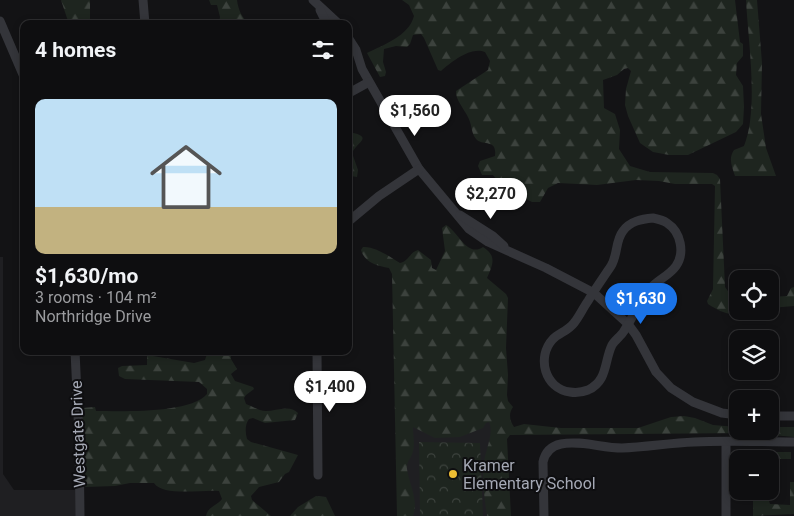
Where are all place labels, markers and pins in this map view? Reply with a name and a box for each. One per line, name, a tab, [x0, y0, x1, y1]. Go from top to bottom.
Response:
pin: $1,560	[374, 94, 456, 137]
pin: $2,270	[450, 178, 532, 220]
pin: $1,630	[600, 282, 682, 325]
pin: $1,400	[289, 370, 371, 413]
place label: Kramer Elementary School	[463, 456, 596, 493]
marker: Kramer Elementary School	[447, 468, 459, 480]

